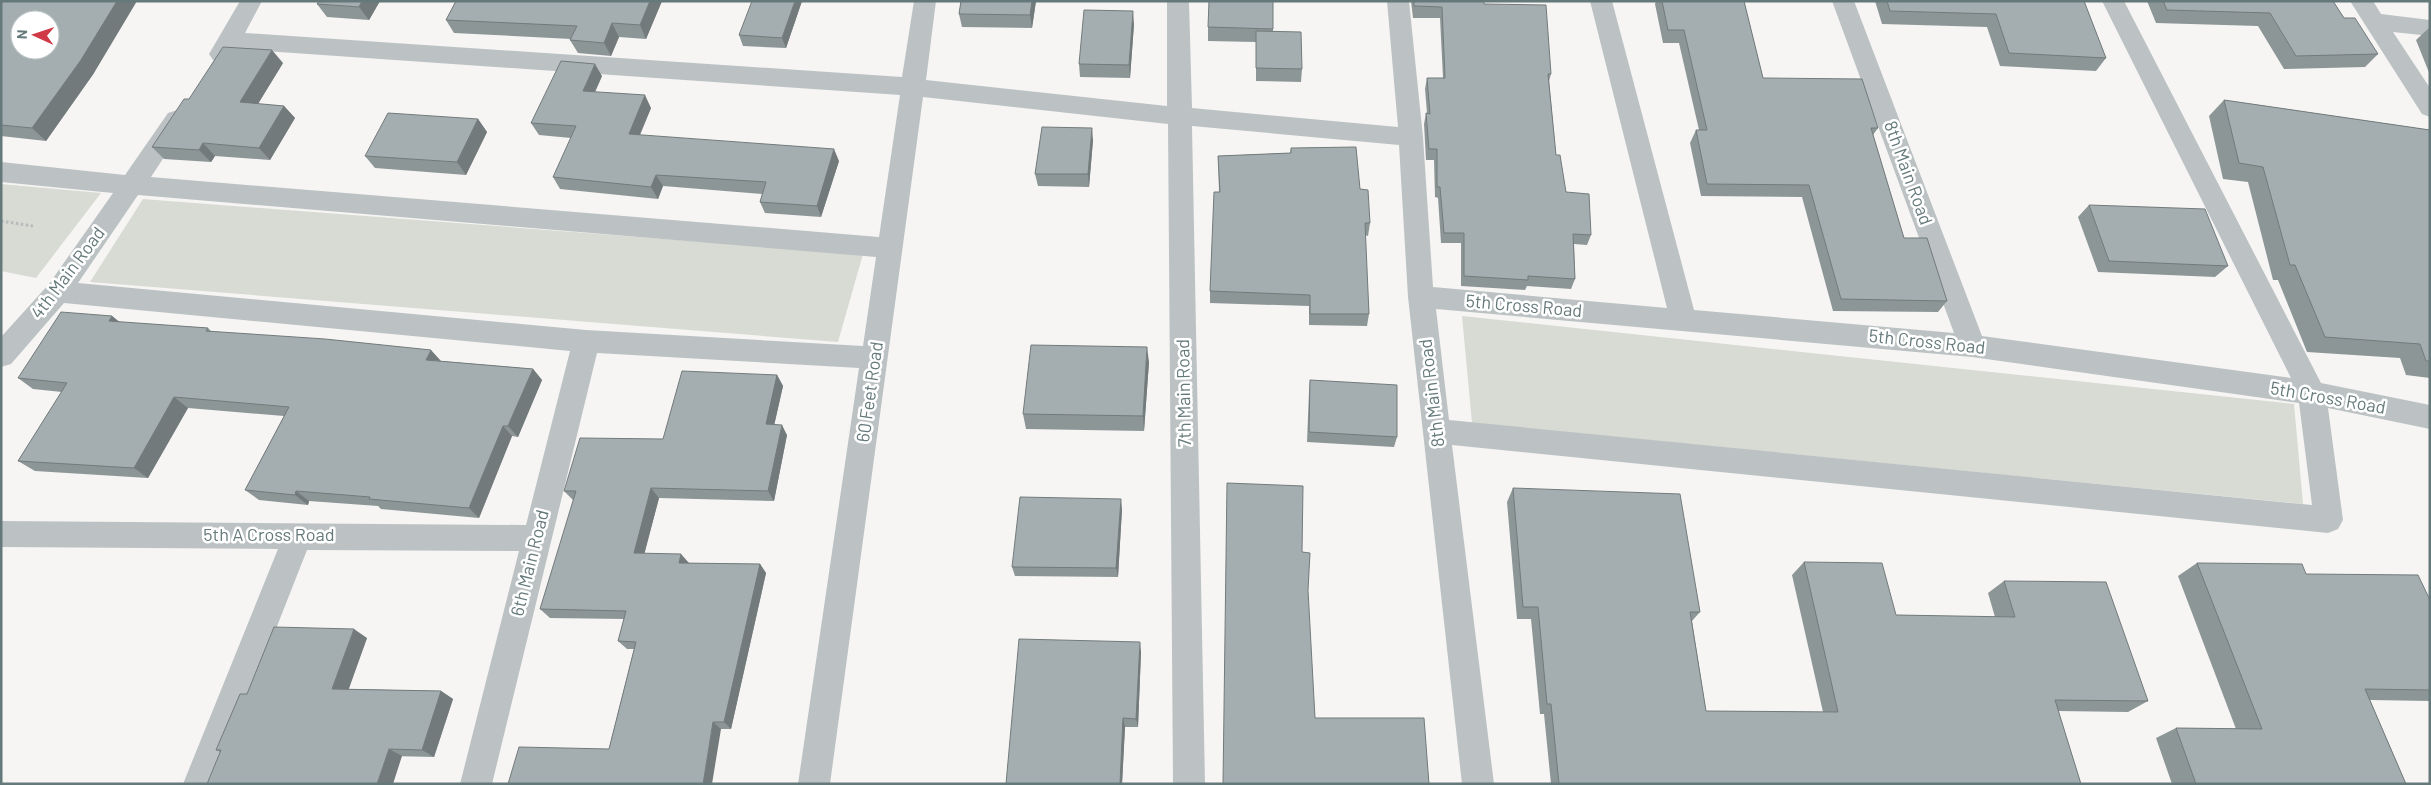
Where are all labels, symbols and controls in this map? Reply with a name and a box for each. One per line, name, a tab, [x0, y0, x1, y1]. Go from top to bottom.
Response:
north arrow	[10, 10, 60, 60]
text: N	[13, 29, 30, 39]
street label: 8th Main Road	[1880, 118, 1938, 228]
street label: 4th Main Road	[25, 222, 109, 323]
street label: 5th Cross Road	[1465, 289, 1583, 321]
street label: 5th Cross Road	[1868, 324, 1986, 358]
street label: 8th Main Road	[1413, 338, 1449, 449]
street label: 7th Main Road	[1171, 339, 1195, 447]
street label: 60 Feet Road	[851, 340, 887, 444]
street label: 5th Cross Road	[2269, 376, 2388, 418]
street label: 6th Main Road	[505, 507, 553, 618]
street label: 5th A Cross Road	[203, 523, 335, 545]

